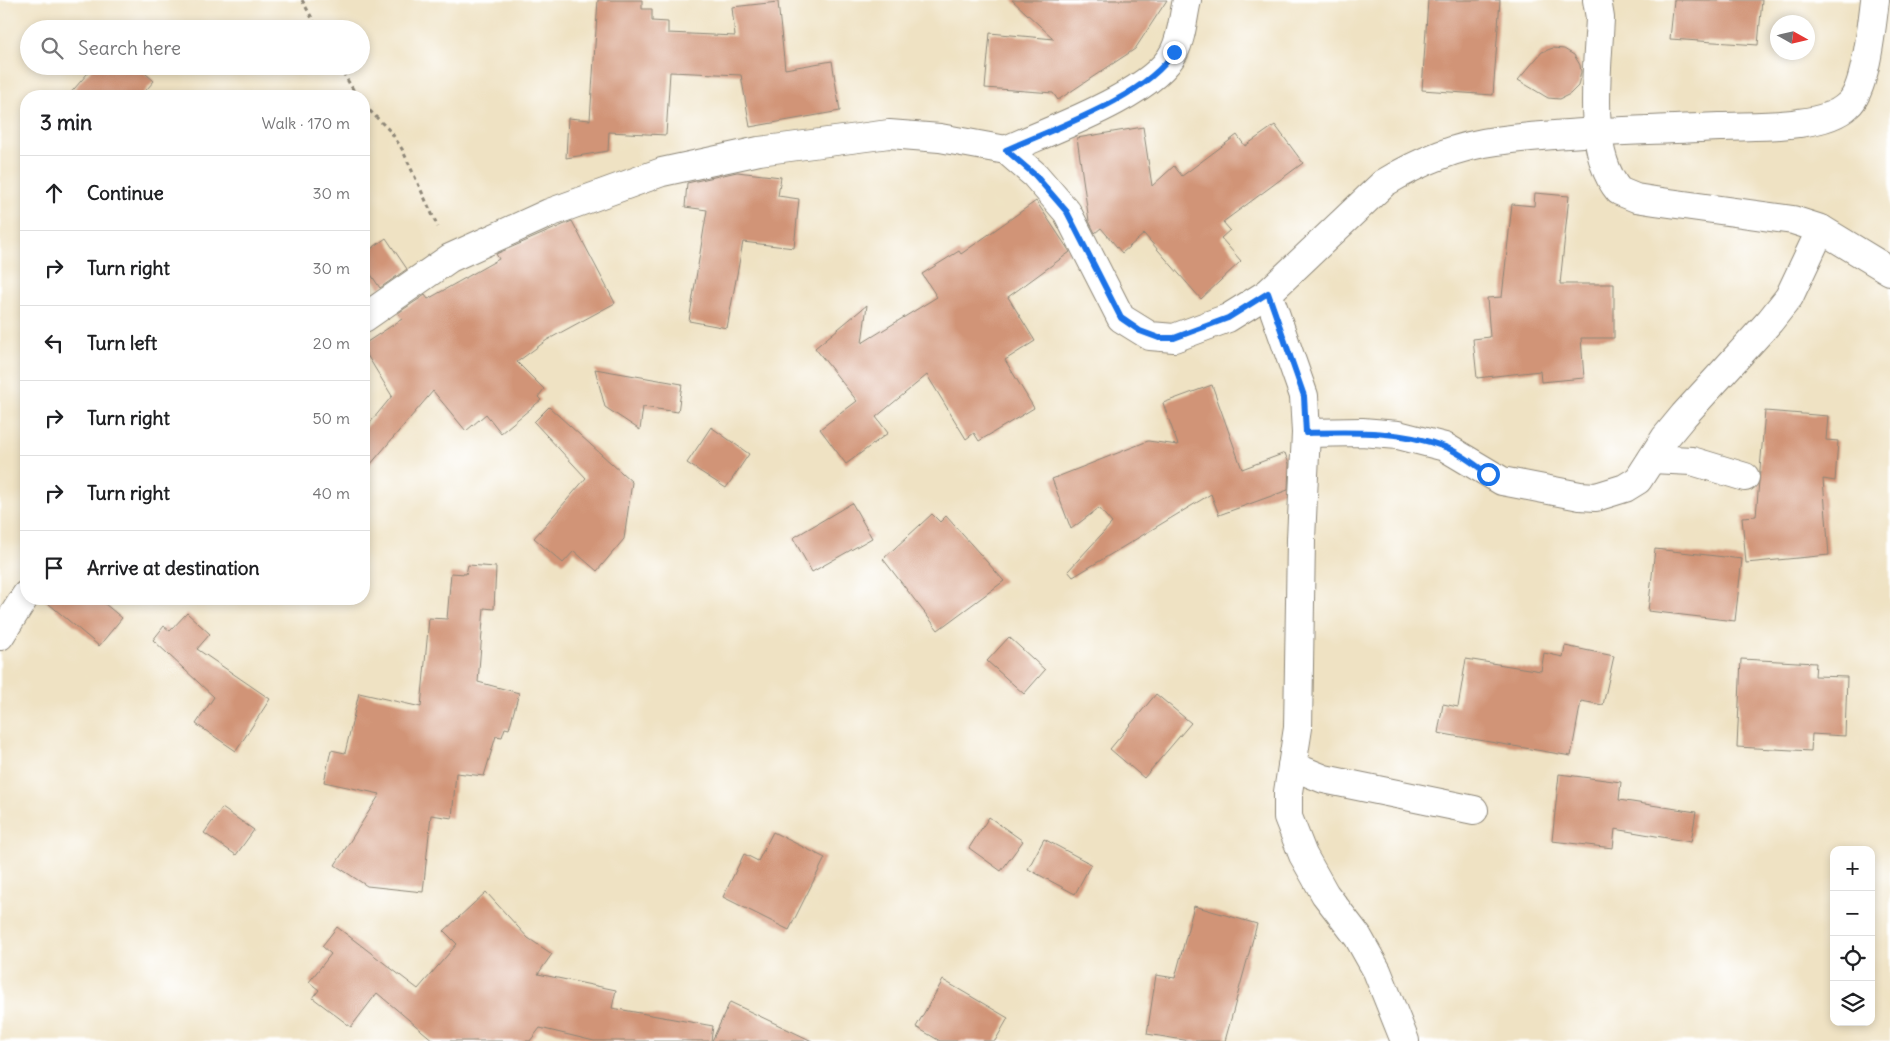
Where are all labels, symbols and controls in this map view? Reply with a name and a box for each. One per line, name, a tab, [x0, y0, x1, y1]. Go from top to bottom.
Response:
north arrow	[1770, 15, 1815, 60]
search box	[20, 20, 370, 75]
icon: search	[38, 34, 66, 62]
text: Search here	[78, 36, 181, 60]
route end	[1163, 41, 1186, 64]
text: 3 min	[40, 109, 92, 136]
text: Walk · 170 m	[261, 113, 350, 133]
icon: ahead	[40, 179, 68, 207]
text: Continue	[87, 181, 164, 205]
text: 30 m	[313, 183, 350, 203]
icon: right	[40, 254, 68, 282]
text: Turn right	[87, 256, 170, 280]
text: 30 m	[313, 258, 350, 278]
icon: left	[40, 329, 68, 357]
text: Turn left	[87, 331, 157, 355]
text: 20 m	[313, 333, 350, 353]
icon: right	[40, 404, 68, 432]
text: Turn right	[87, 406, 170, 430]
text: 50 m	[312, 408, 350, 428]
route start	[1477, 463, 1500, 486]
icon: right	[40, 479, 68, 507]
text: Turn right	[87, 481, 170, 505]
text: 40 m	[312, 483, 350, 503]
icon: arrive	[40, 554, 68, 582]
text: Arrive at destination	[87, 556, 260, 580]
map controls	[1830, 846, 1875, 1026]
button: +	[1830, 846, 1875, 891]
button: −	[1830, 891, 1875, 936]
button: locate	[1830, 936, 1875, 981]
button: layers	[1830, 981, 1875, 1026]

